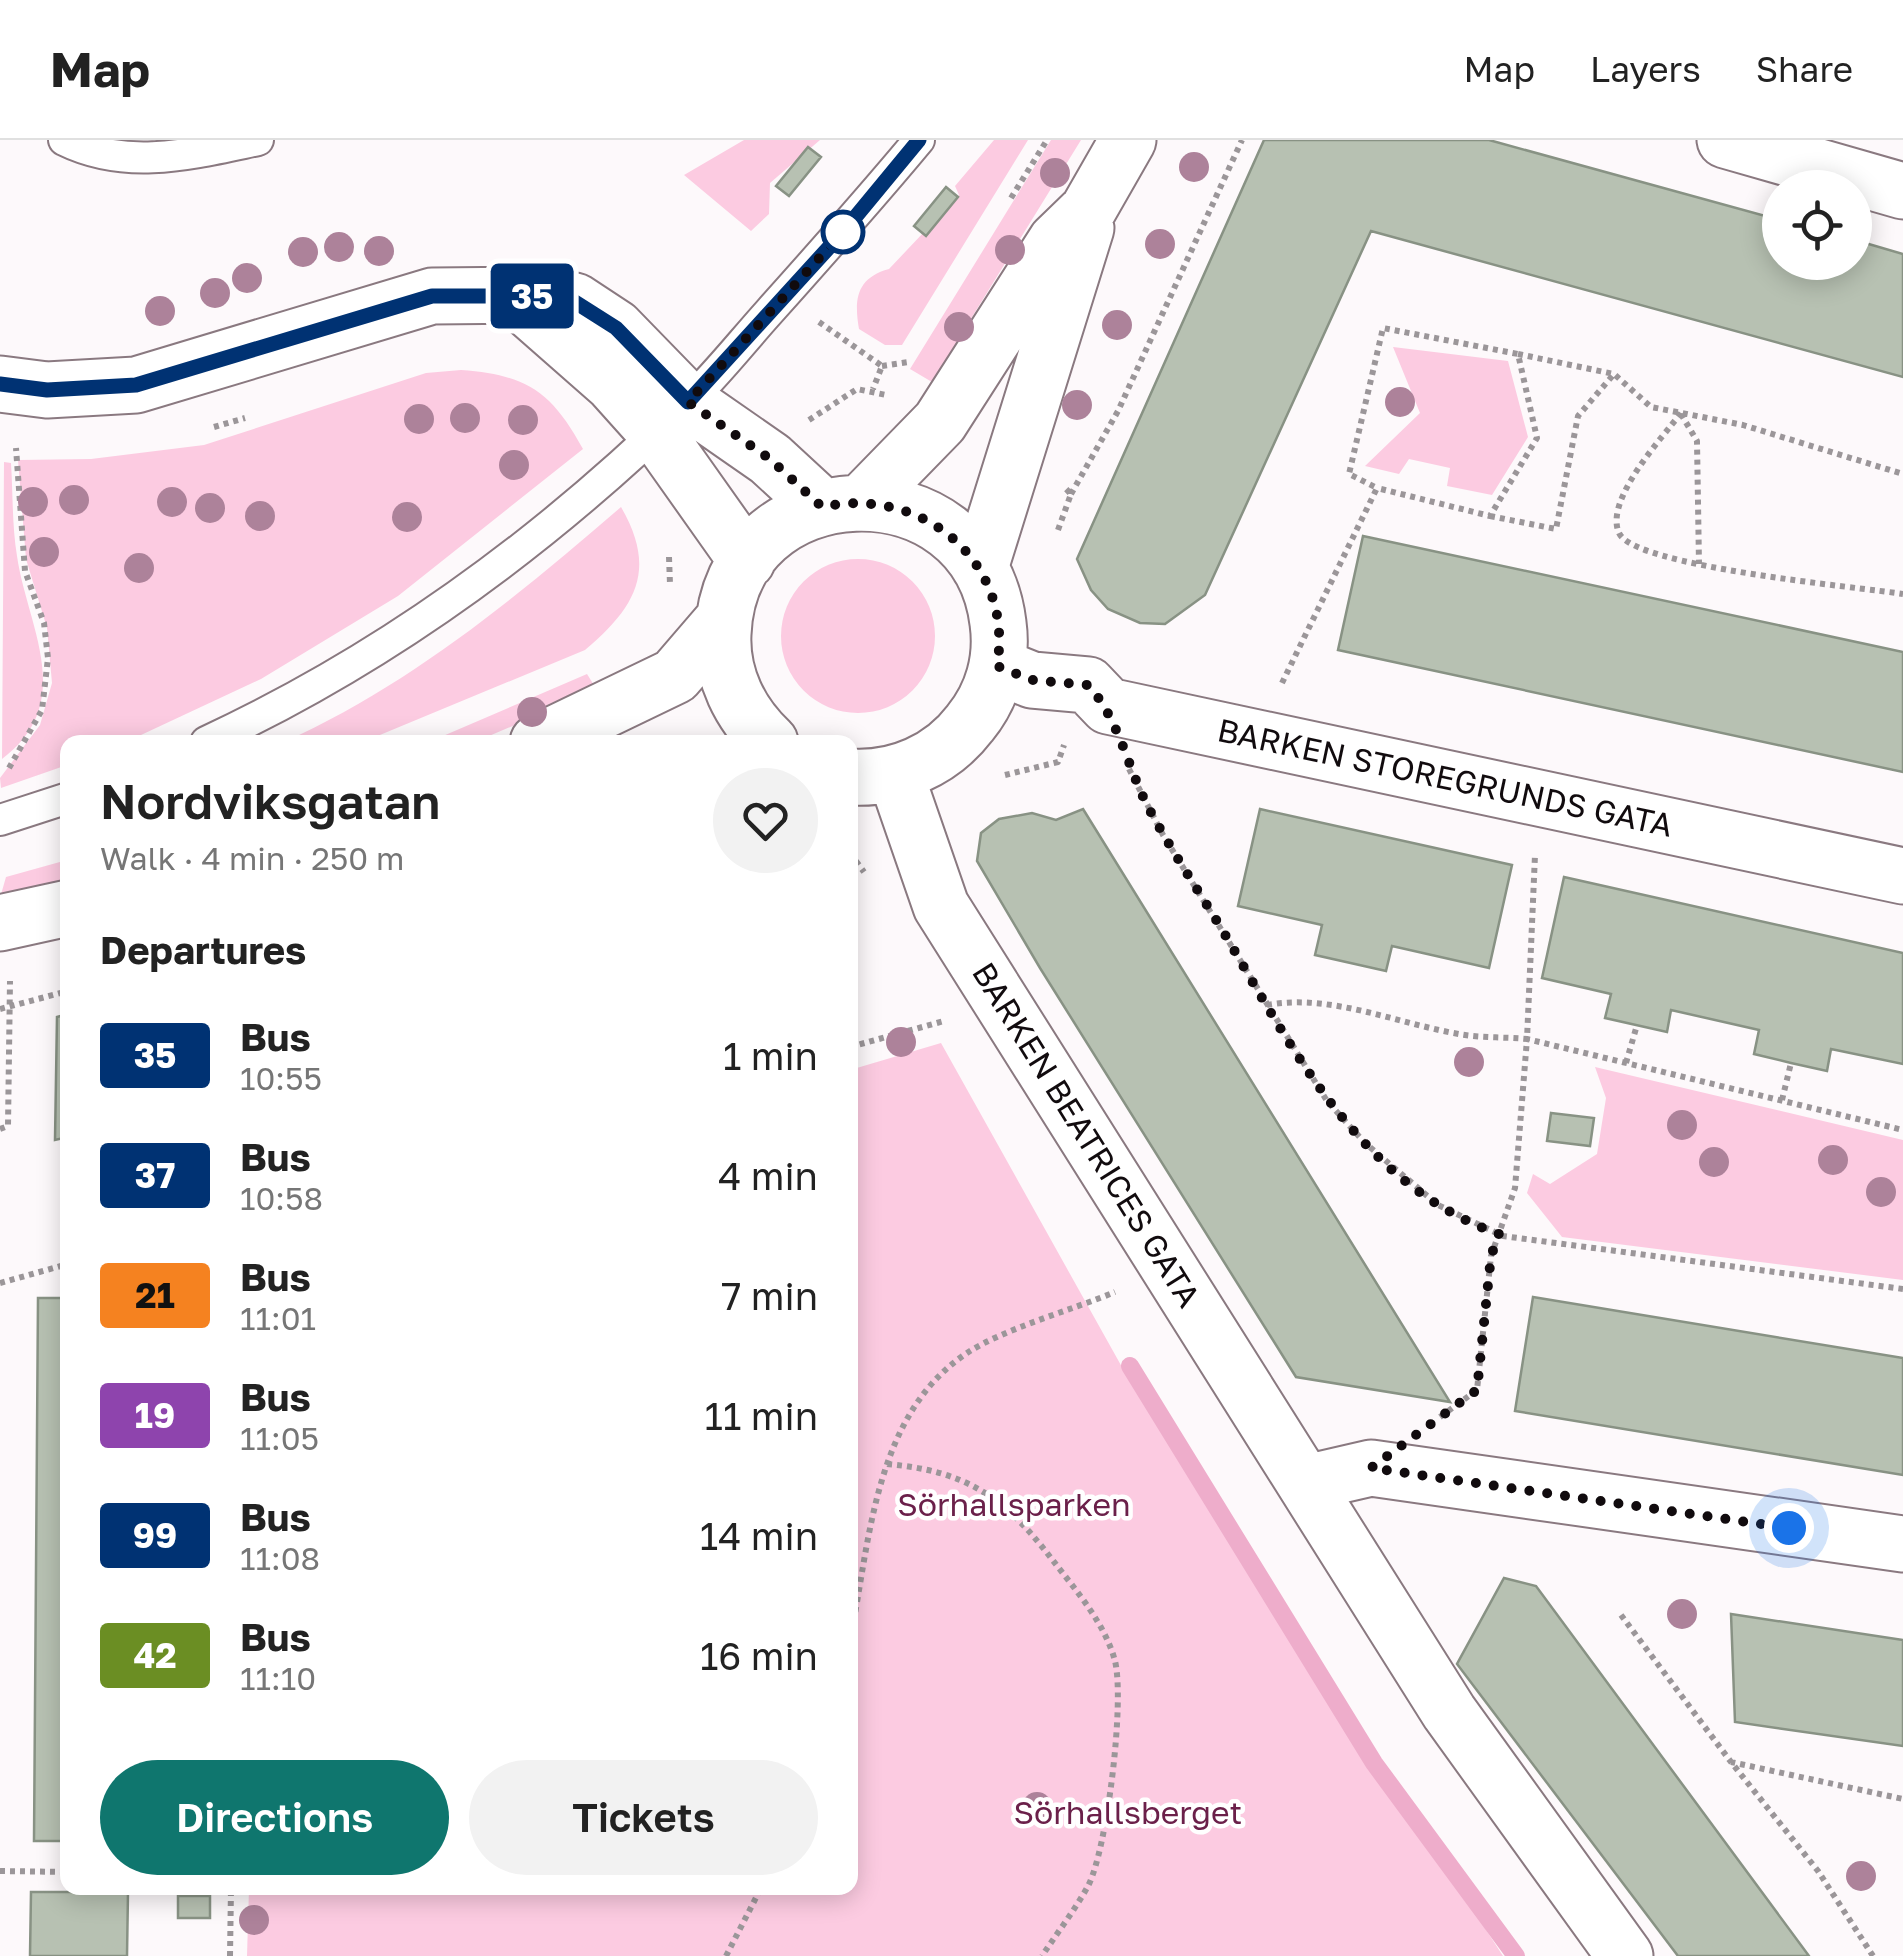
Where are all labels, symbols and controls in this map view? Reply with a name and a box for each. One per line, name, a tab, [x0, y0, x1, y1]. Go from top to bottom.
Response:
text: Map	[50, 40, 150, 98]
text: Map	[1464, 48, 1535, 90]
text: Layers	[1590, 48, 1701, 90]
text: Share	[1756, 48, 1853, 90]
map controls	[1762, 170, 1872, 280]
button: locate	[1762, 170, 1872, 280]
unlabelled marker	[822, 211, 864, 253]
line badge: 35	[487, 264, 577, 328]
text: 35	[511, 275, 553, 317]
street label: BARKEN STOREGRUNDS GATA	[1214, 710, 1676, 844]
button: heart	[713, 768, 818, 873]
text: Nordviksgatan	[100, 772, 440, 830]
text: Walk · 4 min · 250 m	[100, 839, 404, 877]
text: Departures	[100, 927, 306, 972]
street label: BARKEN BEATRICES GATA	[965, 955, 1209, 1314]
text: Bus	[240, 1014, 311, 1059]
text: 1 min	[723, 1033, 818, 1078]
text: 35	[134, 1034, 176, 1076]
text: 10:55	[240, 1059, 322, 1097]
text: Bus	[240, 1134, 311, 1179]
text: 4 min	[718, 1153, 818, 1198]
text: 37	[135, 1154, 175, 1196]
text: 10:58	[240, 1179, 323, 1217]
text: Bus	[240, 1254, 311, 1299]
text: 7 min	[721, 1273, 818, 1318]
text: 21	[135, 1274, 175, 1316]
text: 11:01	[240, 1299, 316, 1337]
text: Bus	[240, 1374, 311, 1419]
text: 11 min	[704, 1393, 818, 1438]
text: 19	[135, 1394, 175, 1436]
text: 11:05	[240, 1419, 319, 1457]
park label: Sörhallsparken	[897, 1485, 1131, 1523]
text: Bus	[240, 1494, 311, 1539]
your location	[1764, 1503, 1814, 1553]
text: 14 min	[700, 1513, 818, 1558]
text: 99	[133, 1514, 177, 1556]
text: 11:08	[240, 1539, 320, 1577]
text: Bus	[240, 1614, 311, 1659]
text: 16 min	[700, 1633, 818, 1678]
text: 42	[133, 1634, 177, 1676]
text: 11:10	[240, 1659, 316, 1697]
button: Directions	[100, 1760, 449, 1875]
button: Tickets	[469, 1760, 818, 1875]
park label: Sörhallsberget	[1014, 1793, 1242, 1831]

